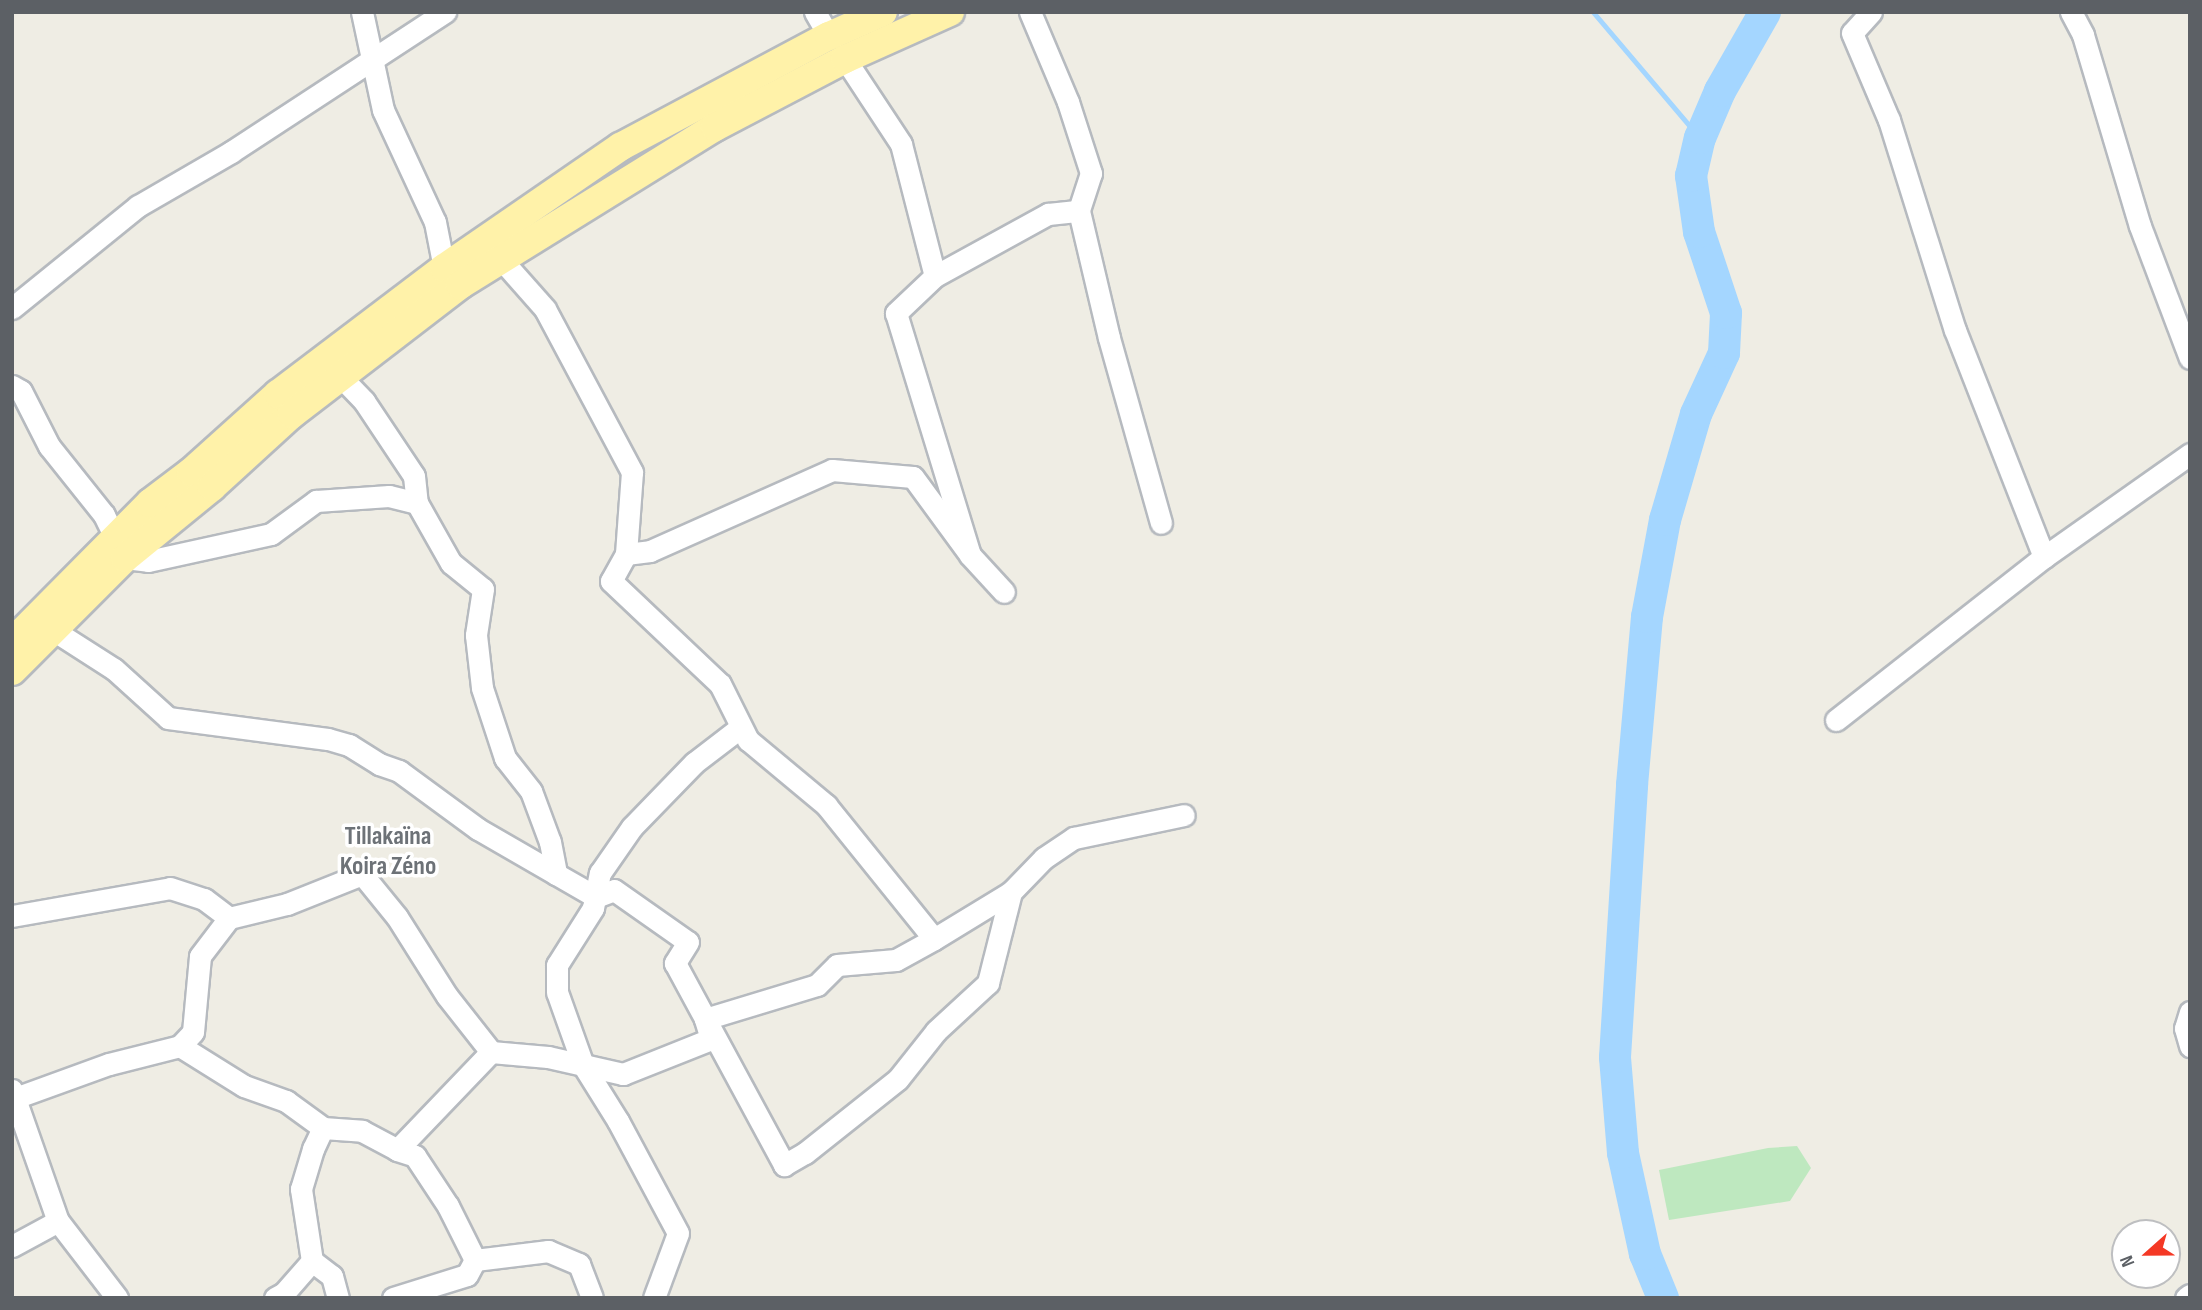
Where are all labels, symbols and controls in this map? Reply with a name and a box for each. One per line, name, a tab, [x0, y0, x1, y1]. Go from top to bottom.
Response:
district label: Tillakaïna Koira Zéno	[340, 821, 436, 882]
north arrow	[2111, 1219, 2181, 1289]
text: N	[2115, 1252, 2140, 1270]

